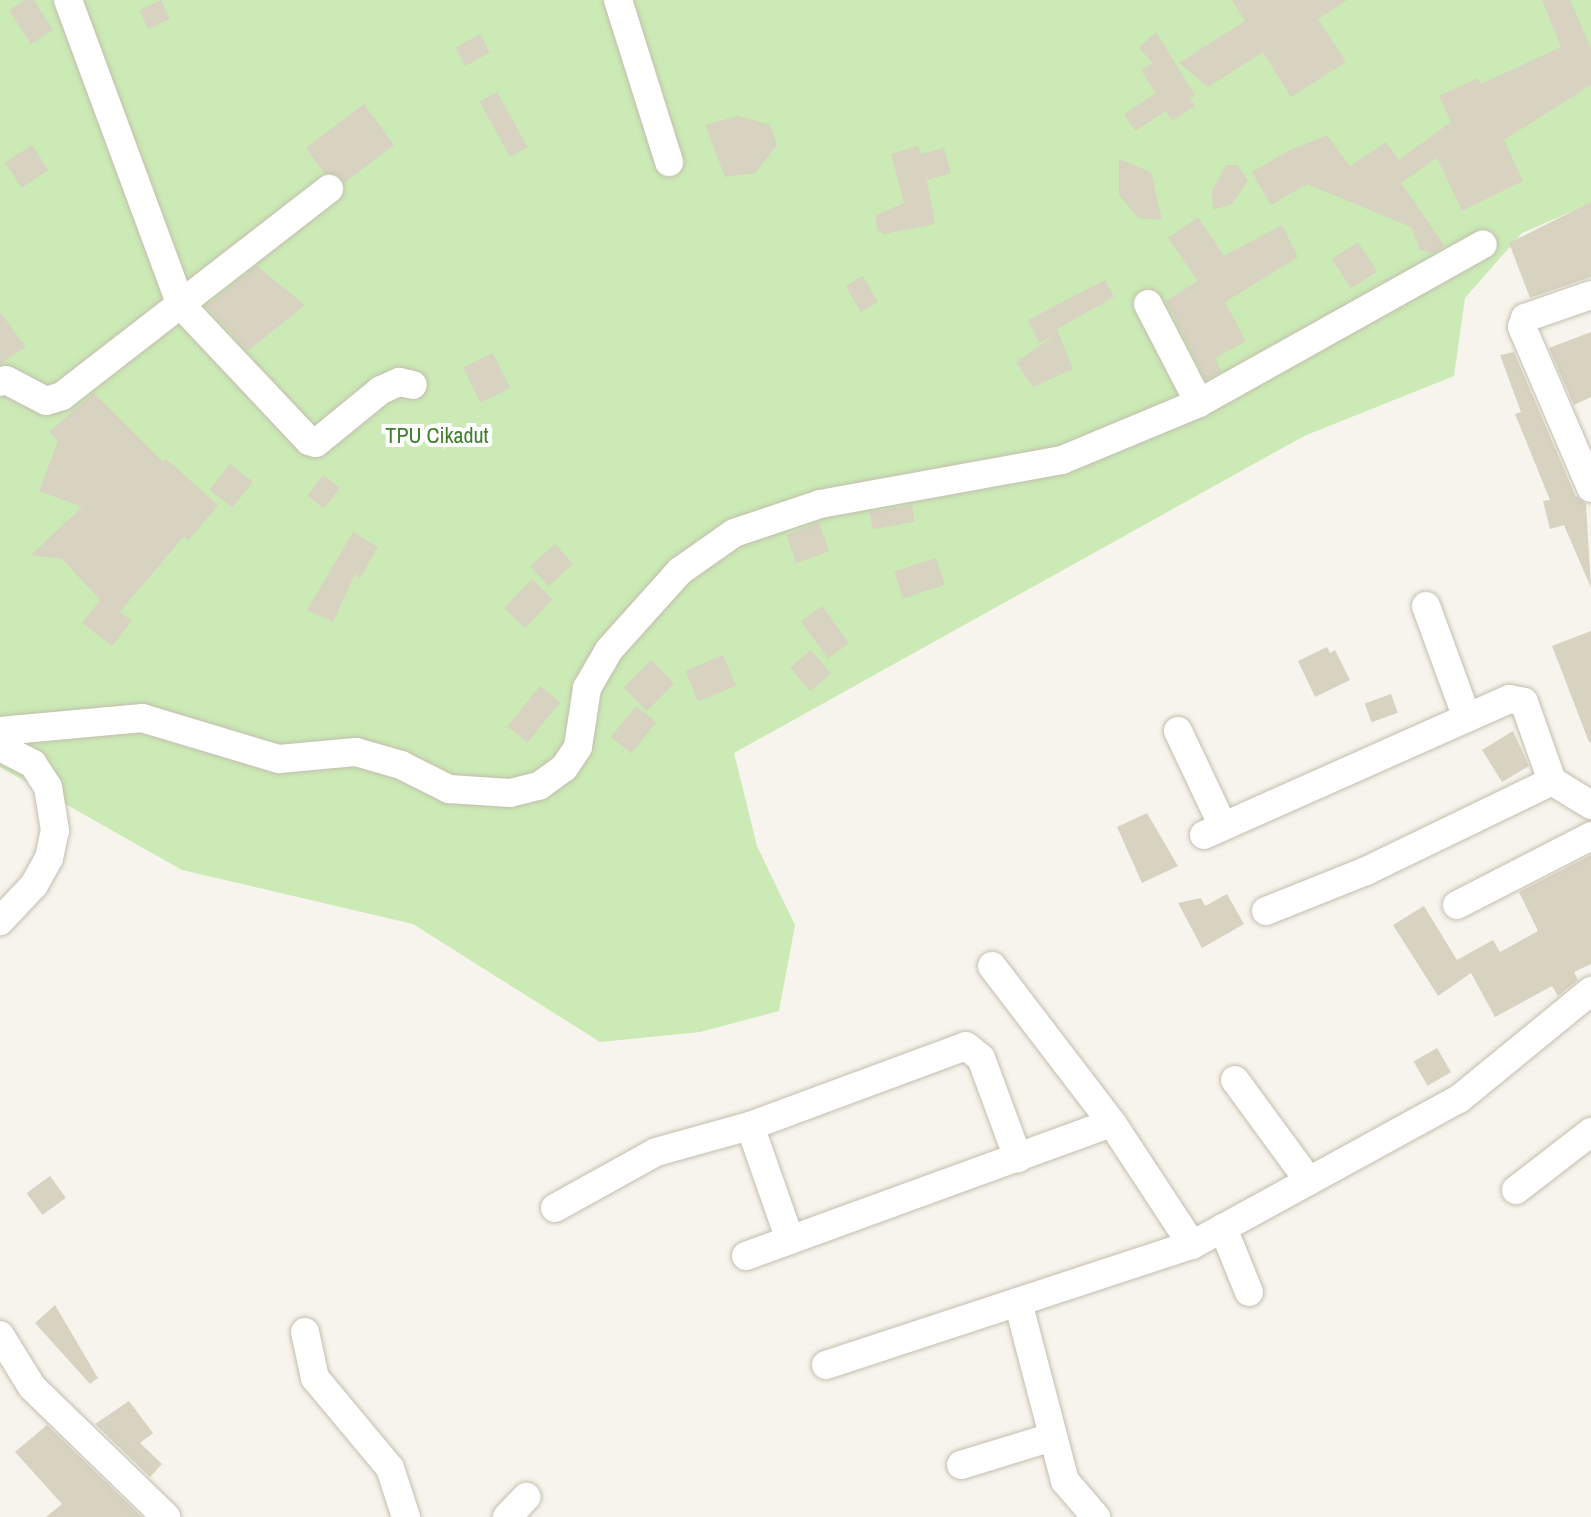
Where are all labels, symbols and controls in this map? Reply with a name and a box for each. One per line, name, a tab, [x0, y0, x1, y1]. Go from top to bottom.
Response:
park label: TPU Cikadut	[385, 423, 489, 449]

